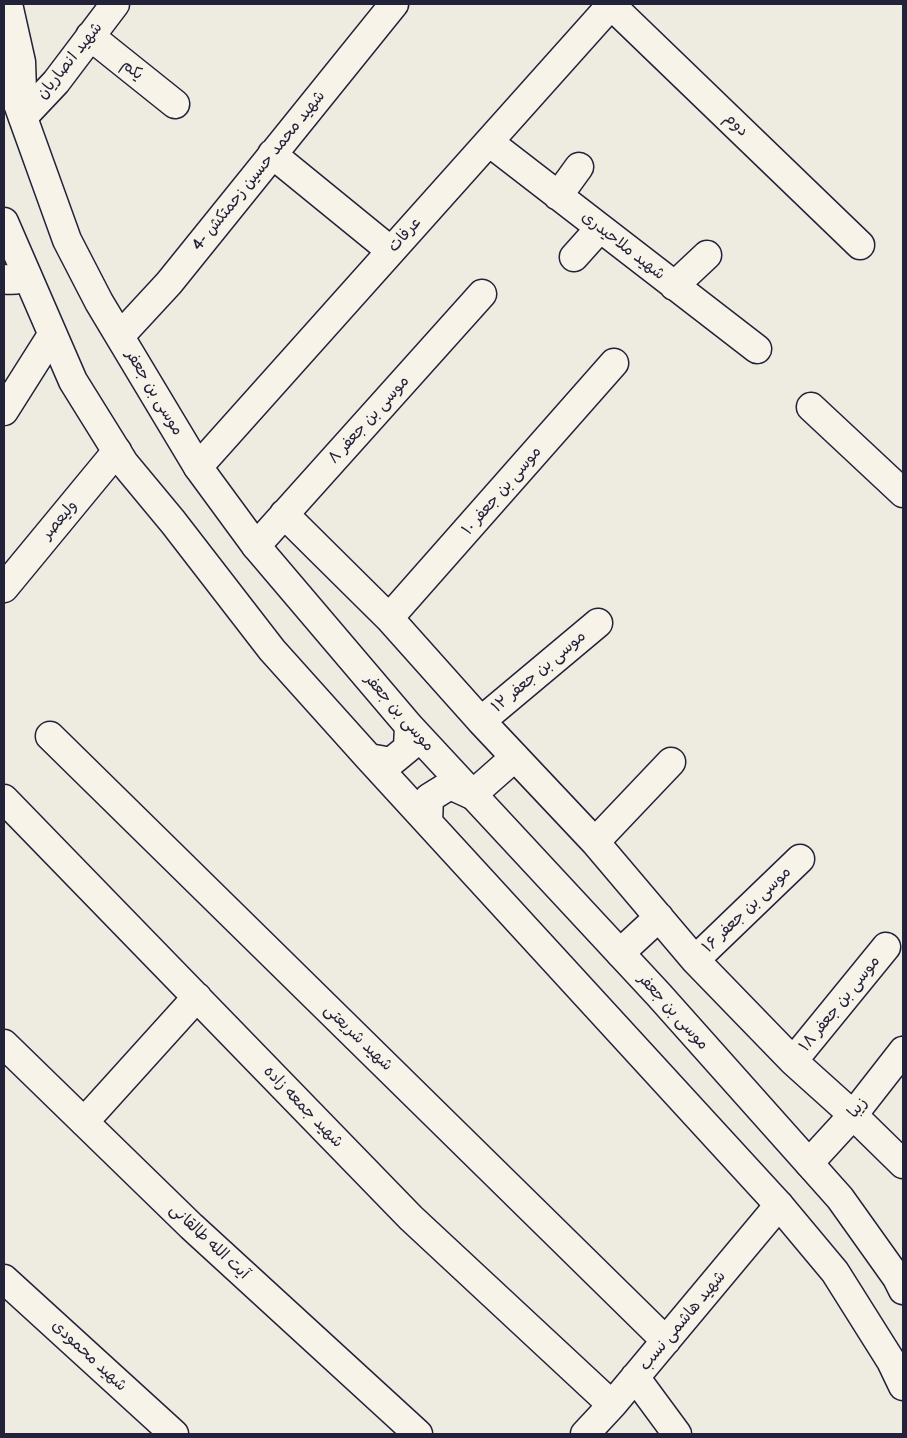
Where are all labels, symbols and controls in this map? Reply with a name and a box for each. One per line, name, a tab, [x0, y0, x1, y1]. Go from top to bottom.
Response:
street label: شهید انصاریان	[33, 19, 107, 103]
street label: یکم	[117, 55, 147, 85]
street label: 4- شهید محمد حسین زحمتکش	[188, 87, 330, 255]
street label: دوم	[720, 109, 752, 141]
street label: شهید ملاحیدری	[577, 207, 669, 285]
street label: عرفات	[384, 214, 426, 256]
street label: موسی بن جعفر	[121, 347, 187, 439]
street label: موسی بن جعفر ۸	[324, 372, 414, 468]
street label: موسی بن جعفر ۱۰	[458, 443, 546, 539]
street label: ولیعصر	[38, 497, 82, 543]
street label: موسی بن جعفر ۱۲	[488, 627, 590, 717]
street label: موسی بن جعفر	[360, 670, 438, 756]
street label: موسی بن جعفر ۱۶	[699, 863, 795, 957]
street label: موسی بن جعفر ۱۸	[796, 952, 884, 1056]
street label: موسی بن جعفر	[634, 970, 712, 1054]
street label: شهید شریعتی	[320, 1001, 396, 1075]
street label: شهید جمعه زاده	[259, 1062, 347, 1152]
street label: زیبا	[844, 1094, 872, 1122]
street label: آیت الله طالقانی	[165, 1200, 253, 1284]
street label: شهید هاشمی نسب	[636, 1267, 730, 1375]
street label: شهید محمودی	[47, 1316, 131, 1396]

